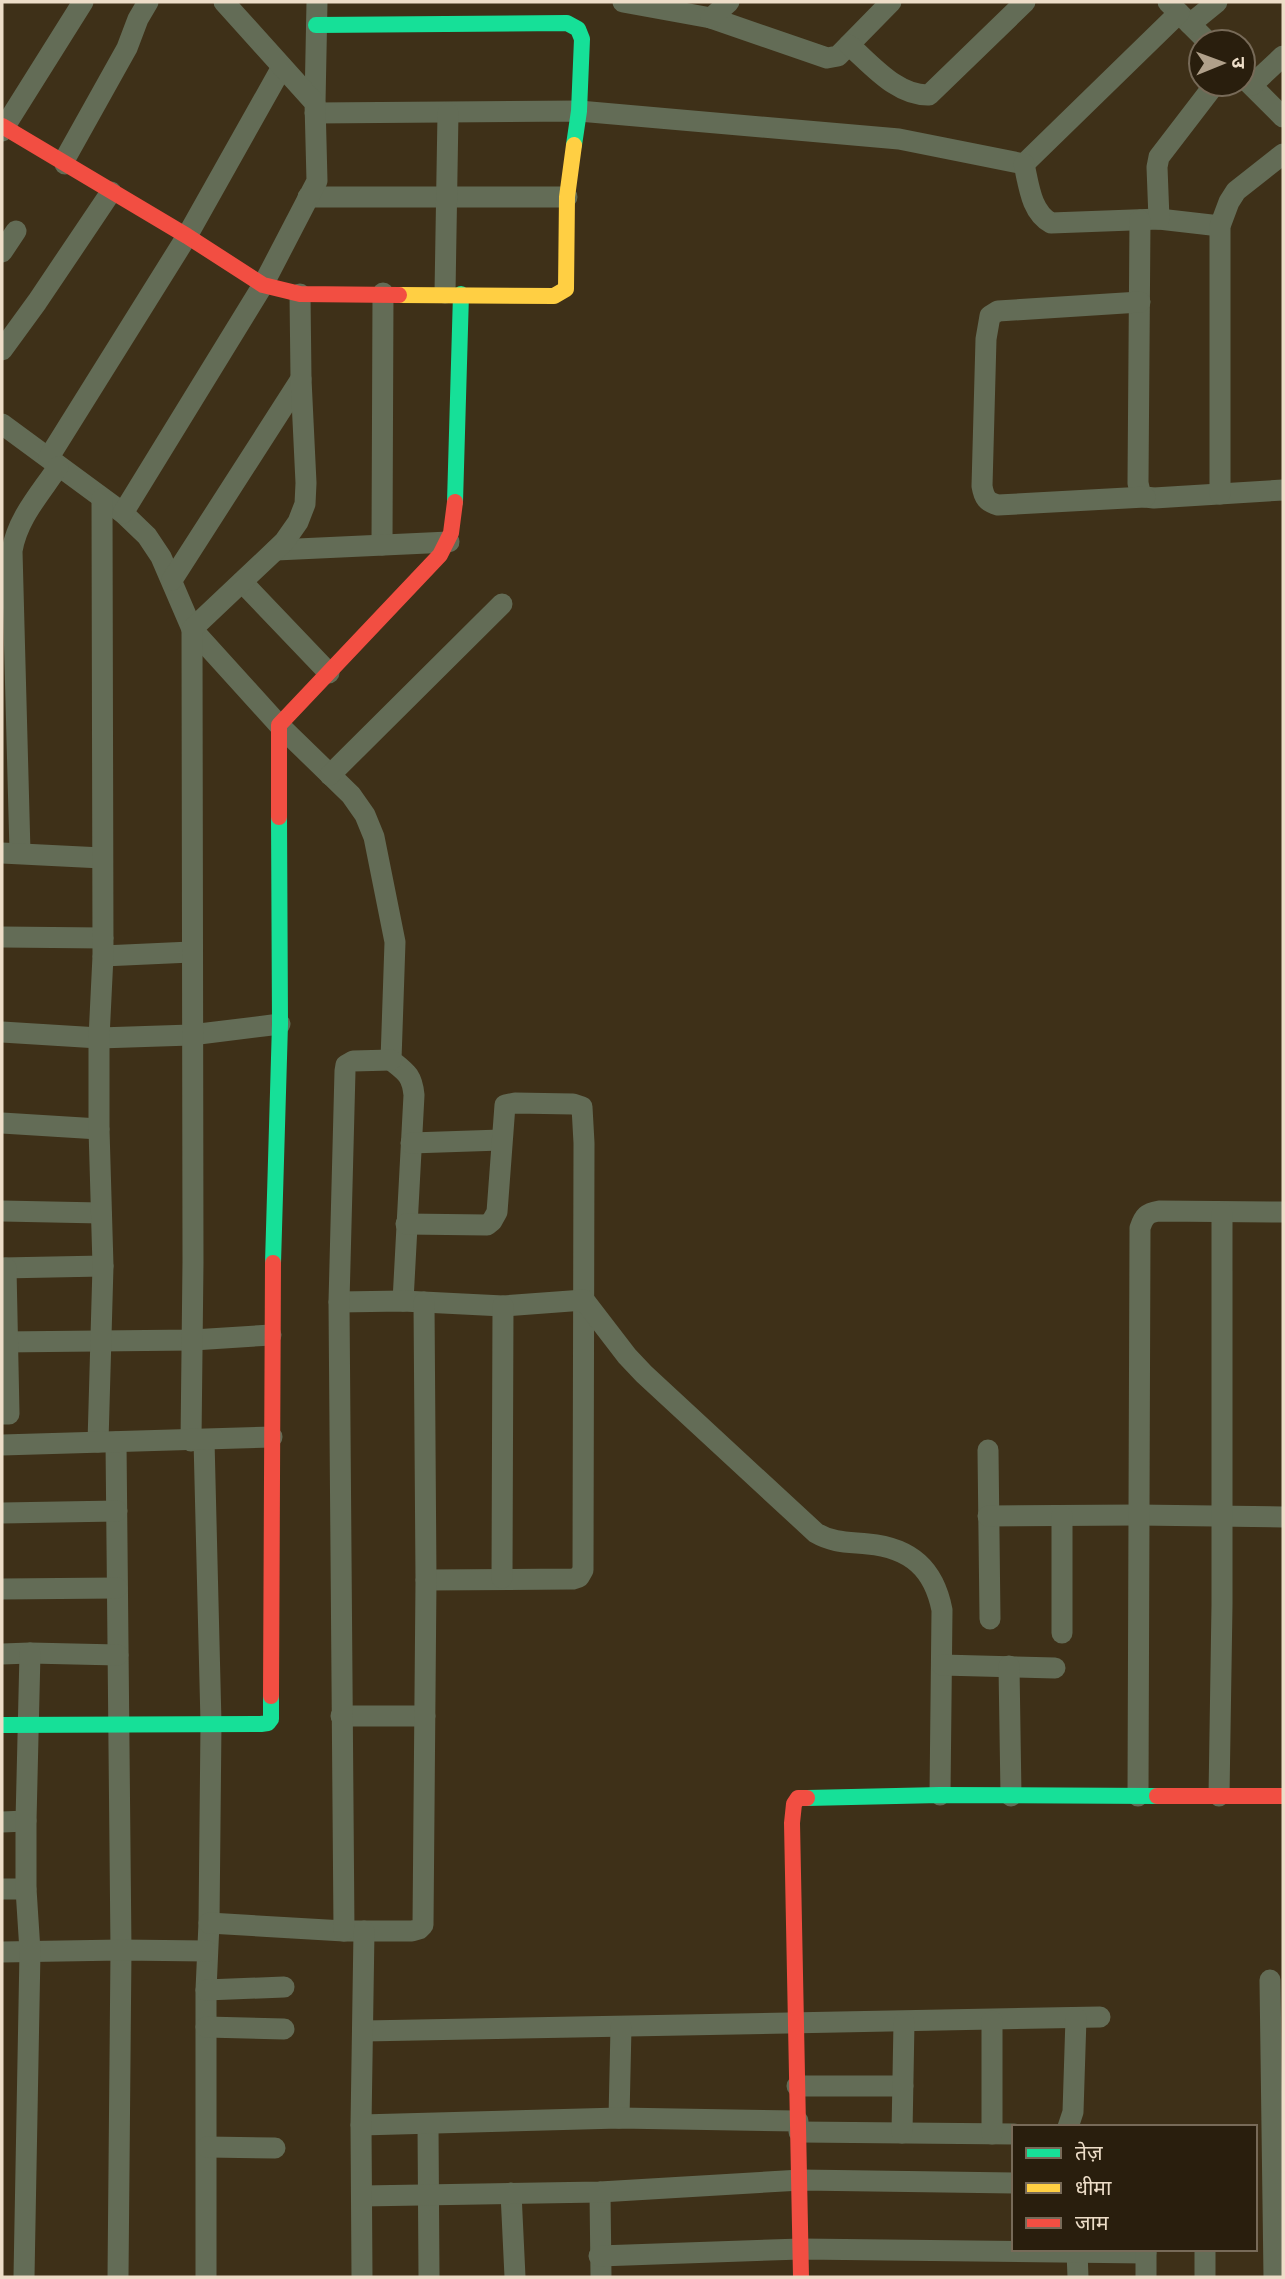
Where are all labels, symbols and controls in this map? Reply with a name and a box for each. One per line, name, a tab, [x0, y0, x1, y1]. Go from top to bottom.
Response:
north arrow	[1187, 28, 1257, 98]
text: उ	[1227, 57, 1251, 69]
legend	[1012, 2125, 1257, 2251]
text: तेज़	[1075, 2138, 1103, 2166]
text: धीमा	[1075, 2173, 1112, 2201]
text: जाम	[1075, 2208, 1109, 2236]

